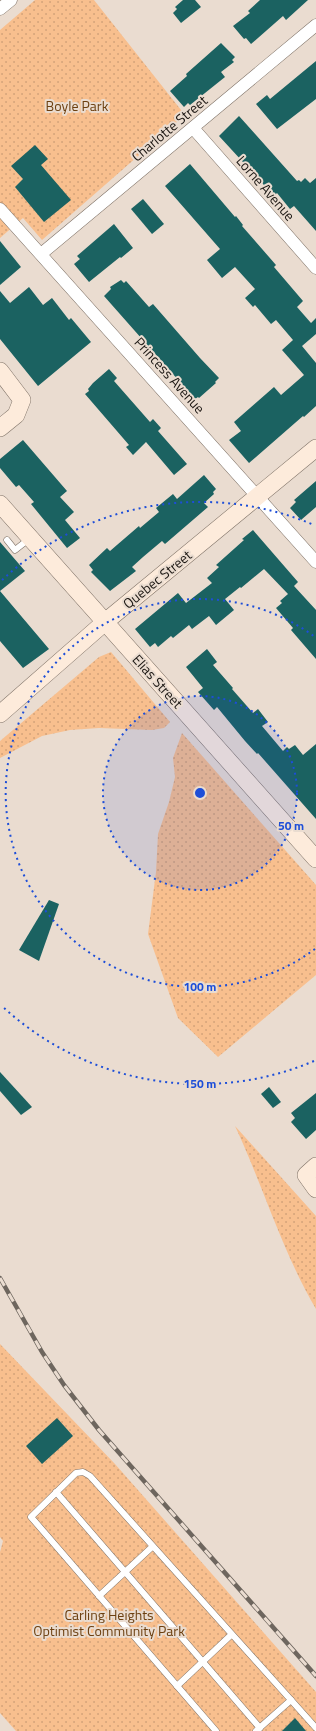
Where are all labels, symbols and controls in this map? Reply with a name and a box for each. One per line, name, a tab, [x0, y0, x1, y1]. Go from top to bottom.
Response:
street label: Charlotte Street	[126, 90, 212, 166]
park label: Boyle Park	[46, 95, 109, 116]
street label: Lorne Avenue	[232, 151, 300, 225]
street label: Princess Avenue	[130, 332, 210, 418]
street label: Quebec Street	[118, 545, 196, 613]
street label: Elias Street	[128, 649, 188, 713]
centre of rings	[193, 786, 207, 800]
text: 50 m	[278, 816, 304, 835]
text: 100 m	[184, 977, 216, 996]
text: 150 m	[184, 1074, 216, 1093]
park label: Carling Heights Optimist Community Park	[33, 1604, 185, 1641]

